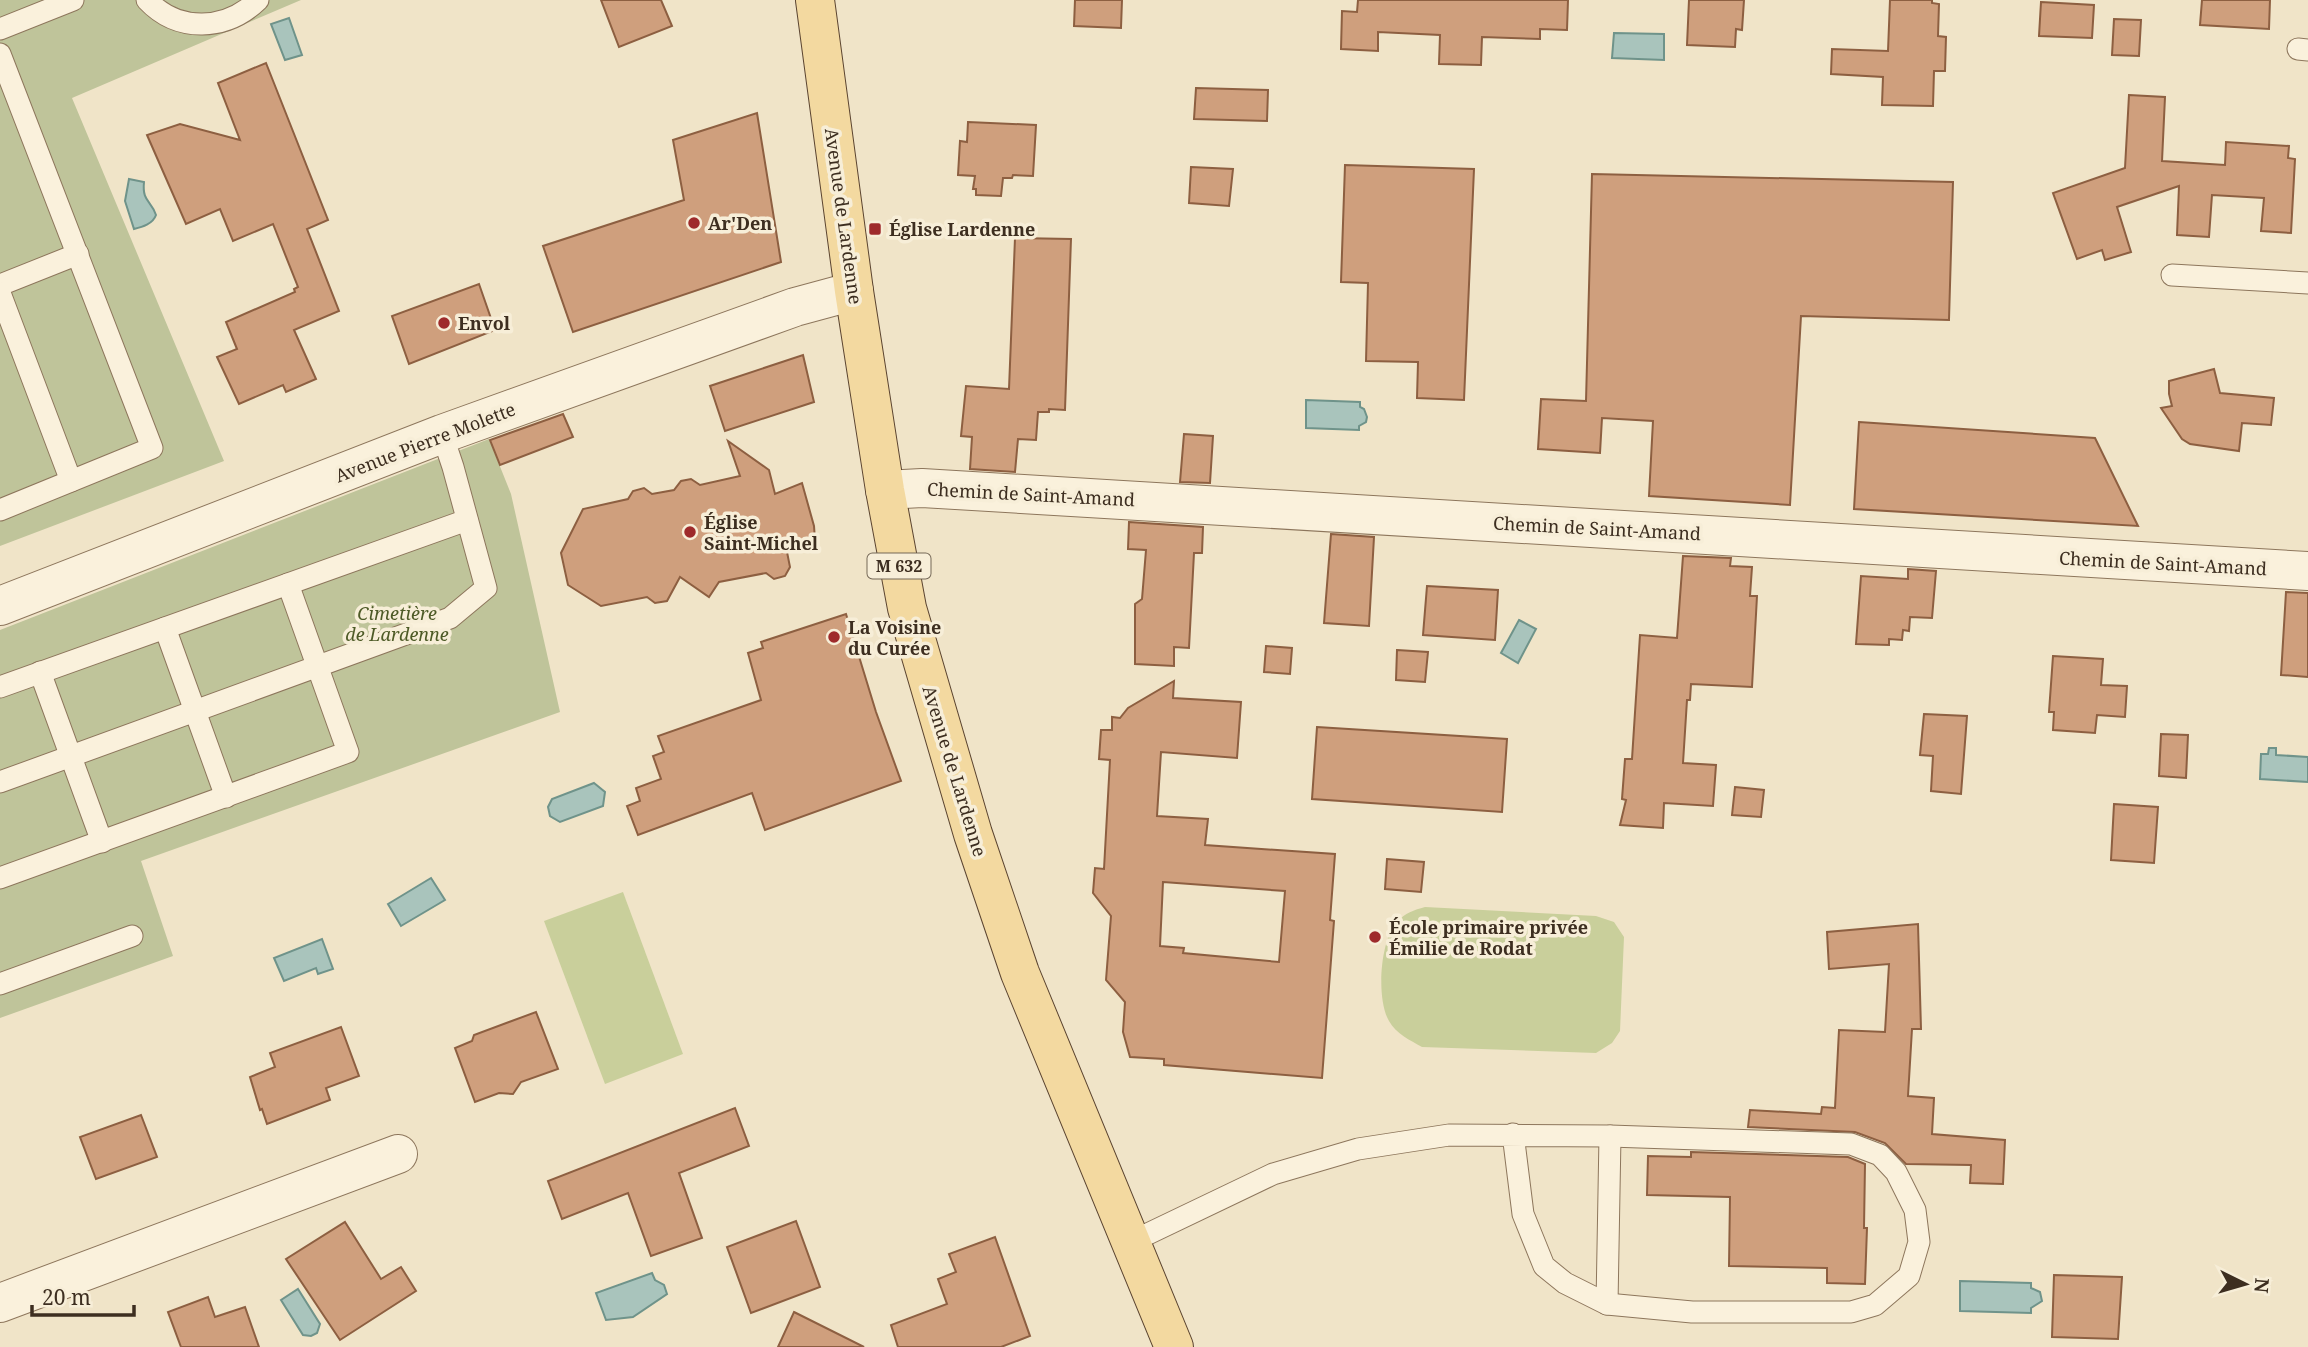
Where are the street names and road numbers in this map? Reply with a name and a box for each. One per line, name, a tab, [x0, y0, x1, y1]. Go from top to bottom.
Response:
street label: Avenue de Lardenne	[820, 126, 868, 306]
street label: Avenue Pierre Molette	[331, 397, 519, 487]
street label: Chemin de Saint-Amand	[926, 477, 1136, 511]
street label: Chemin de Saint-Amand	[1492, 511, 1702, 545]
street label: Chemin de Saint-Amand	[2058, 546, 2268, 580]
road number: M 632	[867, 554, 930, 579]
street label: Avenue de Lardenne	[918, 683, 992, 859]

